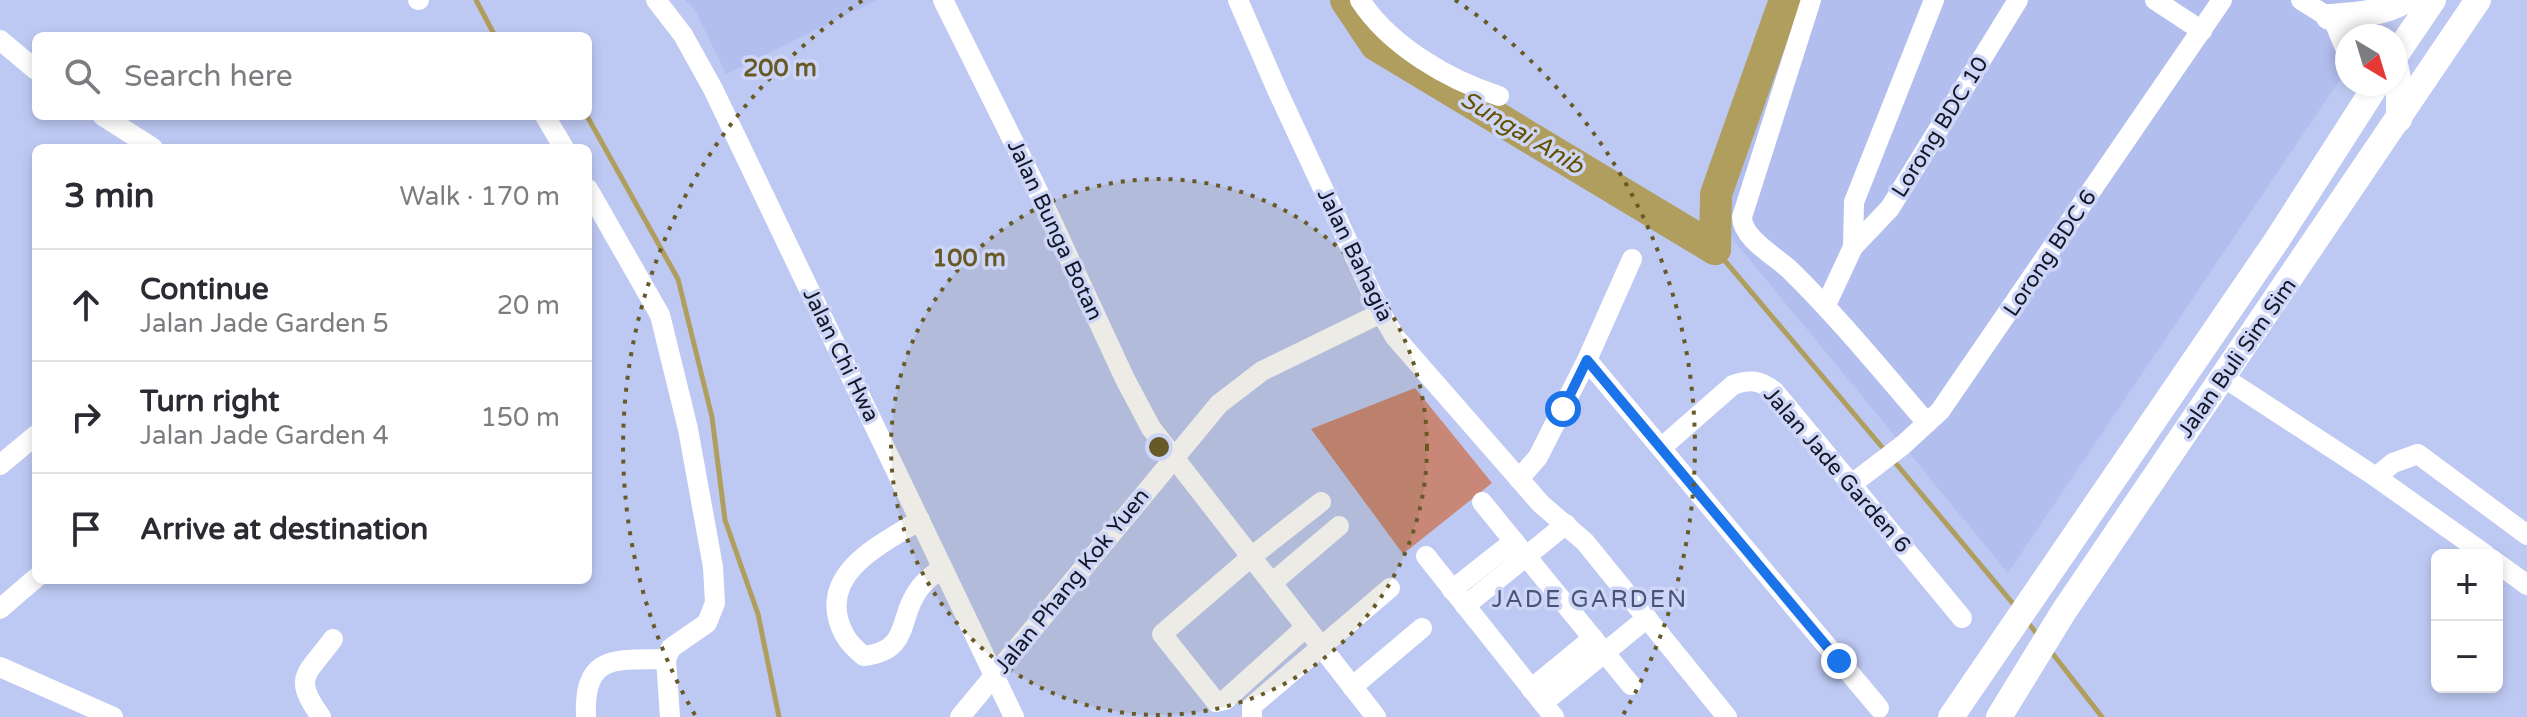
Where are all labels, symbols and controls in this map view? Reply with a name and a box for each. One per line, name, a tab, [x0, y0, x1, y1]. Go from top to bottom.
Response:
north arrow	[2335, 24, 2407, 96]
search box	[32, 32, 592, 120]
street label: Lorong BDC 10	[1886, 52, 1994, 202]
icon: search	[60, 54, 104, 98]
text: 200 m	[743, 54, 817, 83]
text: Search here	[124, 58, 293, 95]
water label: Sungai Anib	[1455, 85, 1590, 182]
street label: Jalan Bunga Botan	[1002, 136, 1108, 324]
text: 3 min	[64, 176, 155, 217]
text: Walk · 170 m	[400, 181, 560, 212]
street label: Jalan Bahagia	[1312, 184, 1398, 326]
street label: Lorong BDC 6	[1998, 185, 2102, 321]
text: 100 m	[932, 244, 1006, 273]
text: Continue	[140, 271, 269, 308]
street label: Jalan Buli Sim Sim	[2172, 273, 2302, 443]
icon: ahead	[64, 283, 108, 327]
street label: Jalan Chi Hwa	[797, 284, 885, 426]
text: 20 m	[497, 290, 560, 321]
text: Jalan Jade Garden 5	[140, 308, 389, 339]
street label: Jalan Jade Garden 6	[1758, 382, 1916, 558]
text: Turn right	[140, 383, 280, 420]
route start	[1545, 391, 1581, 427]
icon: right	[64, 395, 108, 439]
text: 150 m	[480, 402, 560, 433]
text: Jalan Jade Garden 4	[140, 420, 389, 451]
centre of rings	[1145, 433, 1173, 461]
street label: Jalan Phang Kok Yuen	[989, 483, 1155, 679]
icon: arrive	[64, 507, 108, 551]
text: Arrive at destination	[140, 511, 428, 548]
map controls	[2431, 549, 2503, 693]
button: +	[2431, 549, 2503, 621]
district label: JADE GARDEN	[1492, 585, 1688, 614]
button: −	[2431, 621, 2503, 693]
route end	[1821, 643, 1857, 679]

